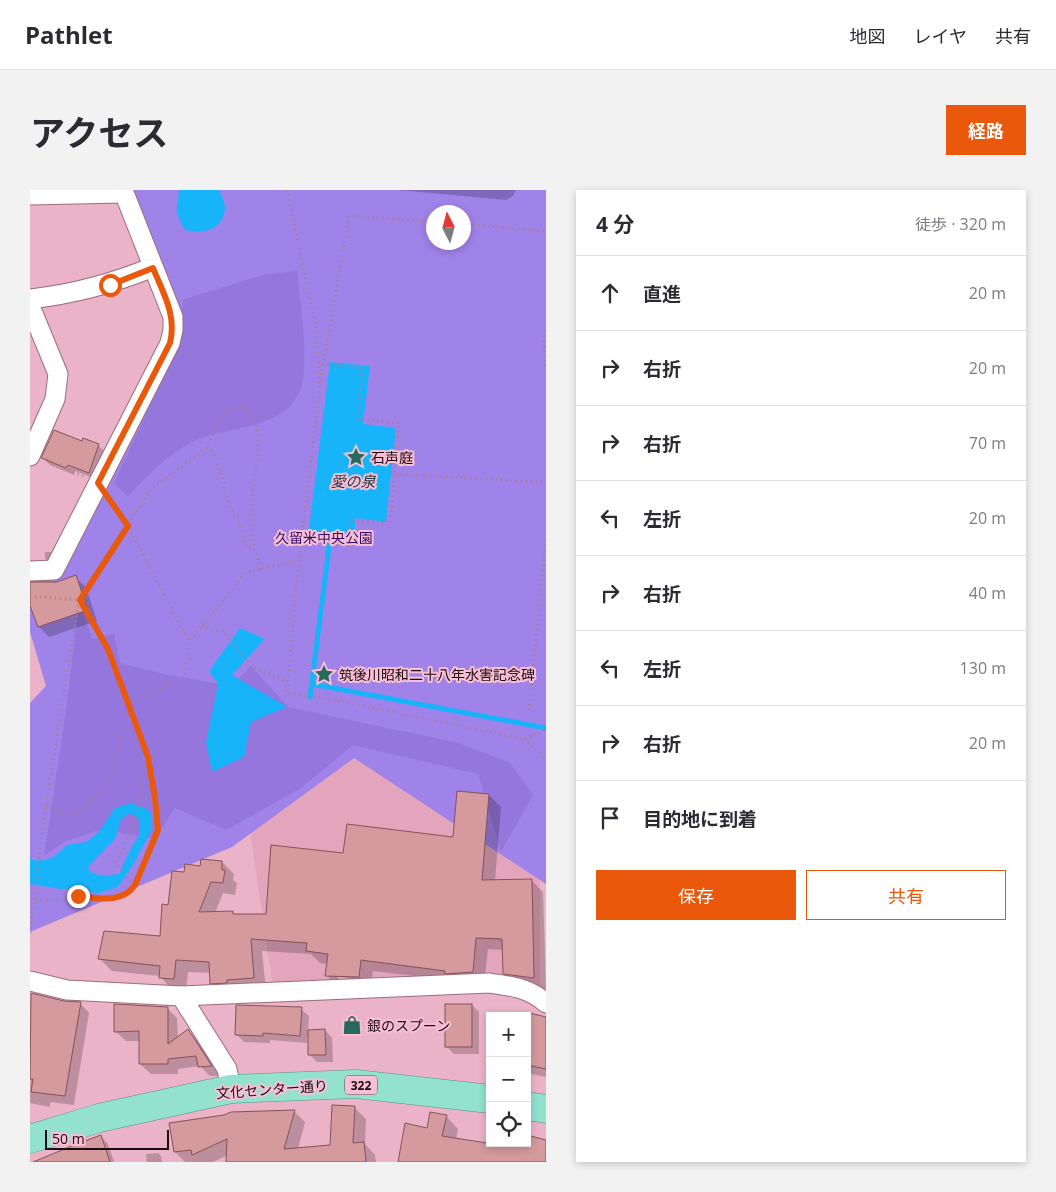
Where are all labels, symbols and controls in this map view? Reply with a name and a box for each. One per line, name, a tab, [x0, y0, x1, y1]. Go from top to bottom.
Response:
text: Pathlet	[25, 18, 113, 51]
text: 地図	[850, 24, 886, 48]
text: レイヤ	[914, 24, 967, 48]
text: 共有	[995, 24, 1031, 48]
button: 経路	[946, 105, 1026, 155]
text: アクセス	[30, 109, 168, 156]
north arrow	[426, 205, 471, 250]
text: 4 分	[596, 210, 634, 238]
text: 徒歩 · 320 m	[915, 213, 1006, 235]
route start	[99, 274, 122, 297]
icon: ahead	[596, 279, 624, 307]
text: 直進	[643, 281, 681, 307]
text: 20 m	[969, 282, 1006, 304]
icon: right	[596, 354, 624, 382]
text: 右折	[643, 356, 681, 382]
text: 20 m	[969, 357, 1006, 379]
icon: right	[596, 429, 624, 457]
text: 右折	[643, 431, 681, 457]
text: 70 m	[969, 432, 1006, 454]
place icon: 石声庭	[345, 446, 367, 468]
place label: 石声庭	[371, 448, 413, 467]
water label: 愛の泉	[330, 471, 376, 491]
icon: left	[596, 504, 624, 532]
text: 左折	[643, 506, 681, 532]
text: 20 m	[969, 507, 1006, 529]
park label: 久留米中央公園	[275, 528, 373, 547]
icon: right	[596, 579, 624, 607]
text: 右折	[643, 581, 681, 607]
text: 40 m	[969, 582, 1006, 604]
icon: left	[596, 654, 624, 682]
text: 左折	[643, 656, 681, 682]
text: 130 m	[960, 657, 1006, 679]
place icon: 筑後川昭和二十八年水害記念碑	[313, 663, 335, 685]
place label: 筑後川昭和二十八年水害記念碑	[339, 665, 535, 684]
icon: right	[596, 729, 624, 757]
text: 右折	[643, 731, 681, 757]
text: 20 m	[969, 732, 1006, 754]
icon: arrive	[596, 804, 624, 832]
text: 目的地に到着	[643, 806, 757, 832]
button: 保存	[596, 870, 796, 920]
button: 共有	[806, 870, 1006, 920]
route end	[67, 885, 90, 908]
map controls	[486, 1012, 531, 1147]
button: +	[486, 1012, 531, 1057]
shop icon: 銀のスプーン	[341, 1014, 363, 1036]
place label: 銀のスプーン	[367, 1016, 450, 1035]
button: −	[486, 1057, 531, 1102]
street label: 文化センター通り	[215, 1076, 329, 1102]
road number: 322	[345, 1076, 377, 1094]
button: locate	[486, 1102, 531, 1147]
scale bar	[45, 1127, 169, 1150]
text: 50 m	[52, 1129, 85, 1148]

